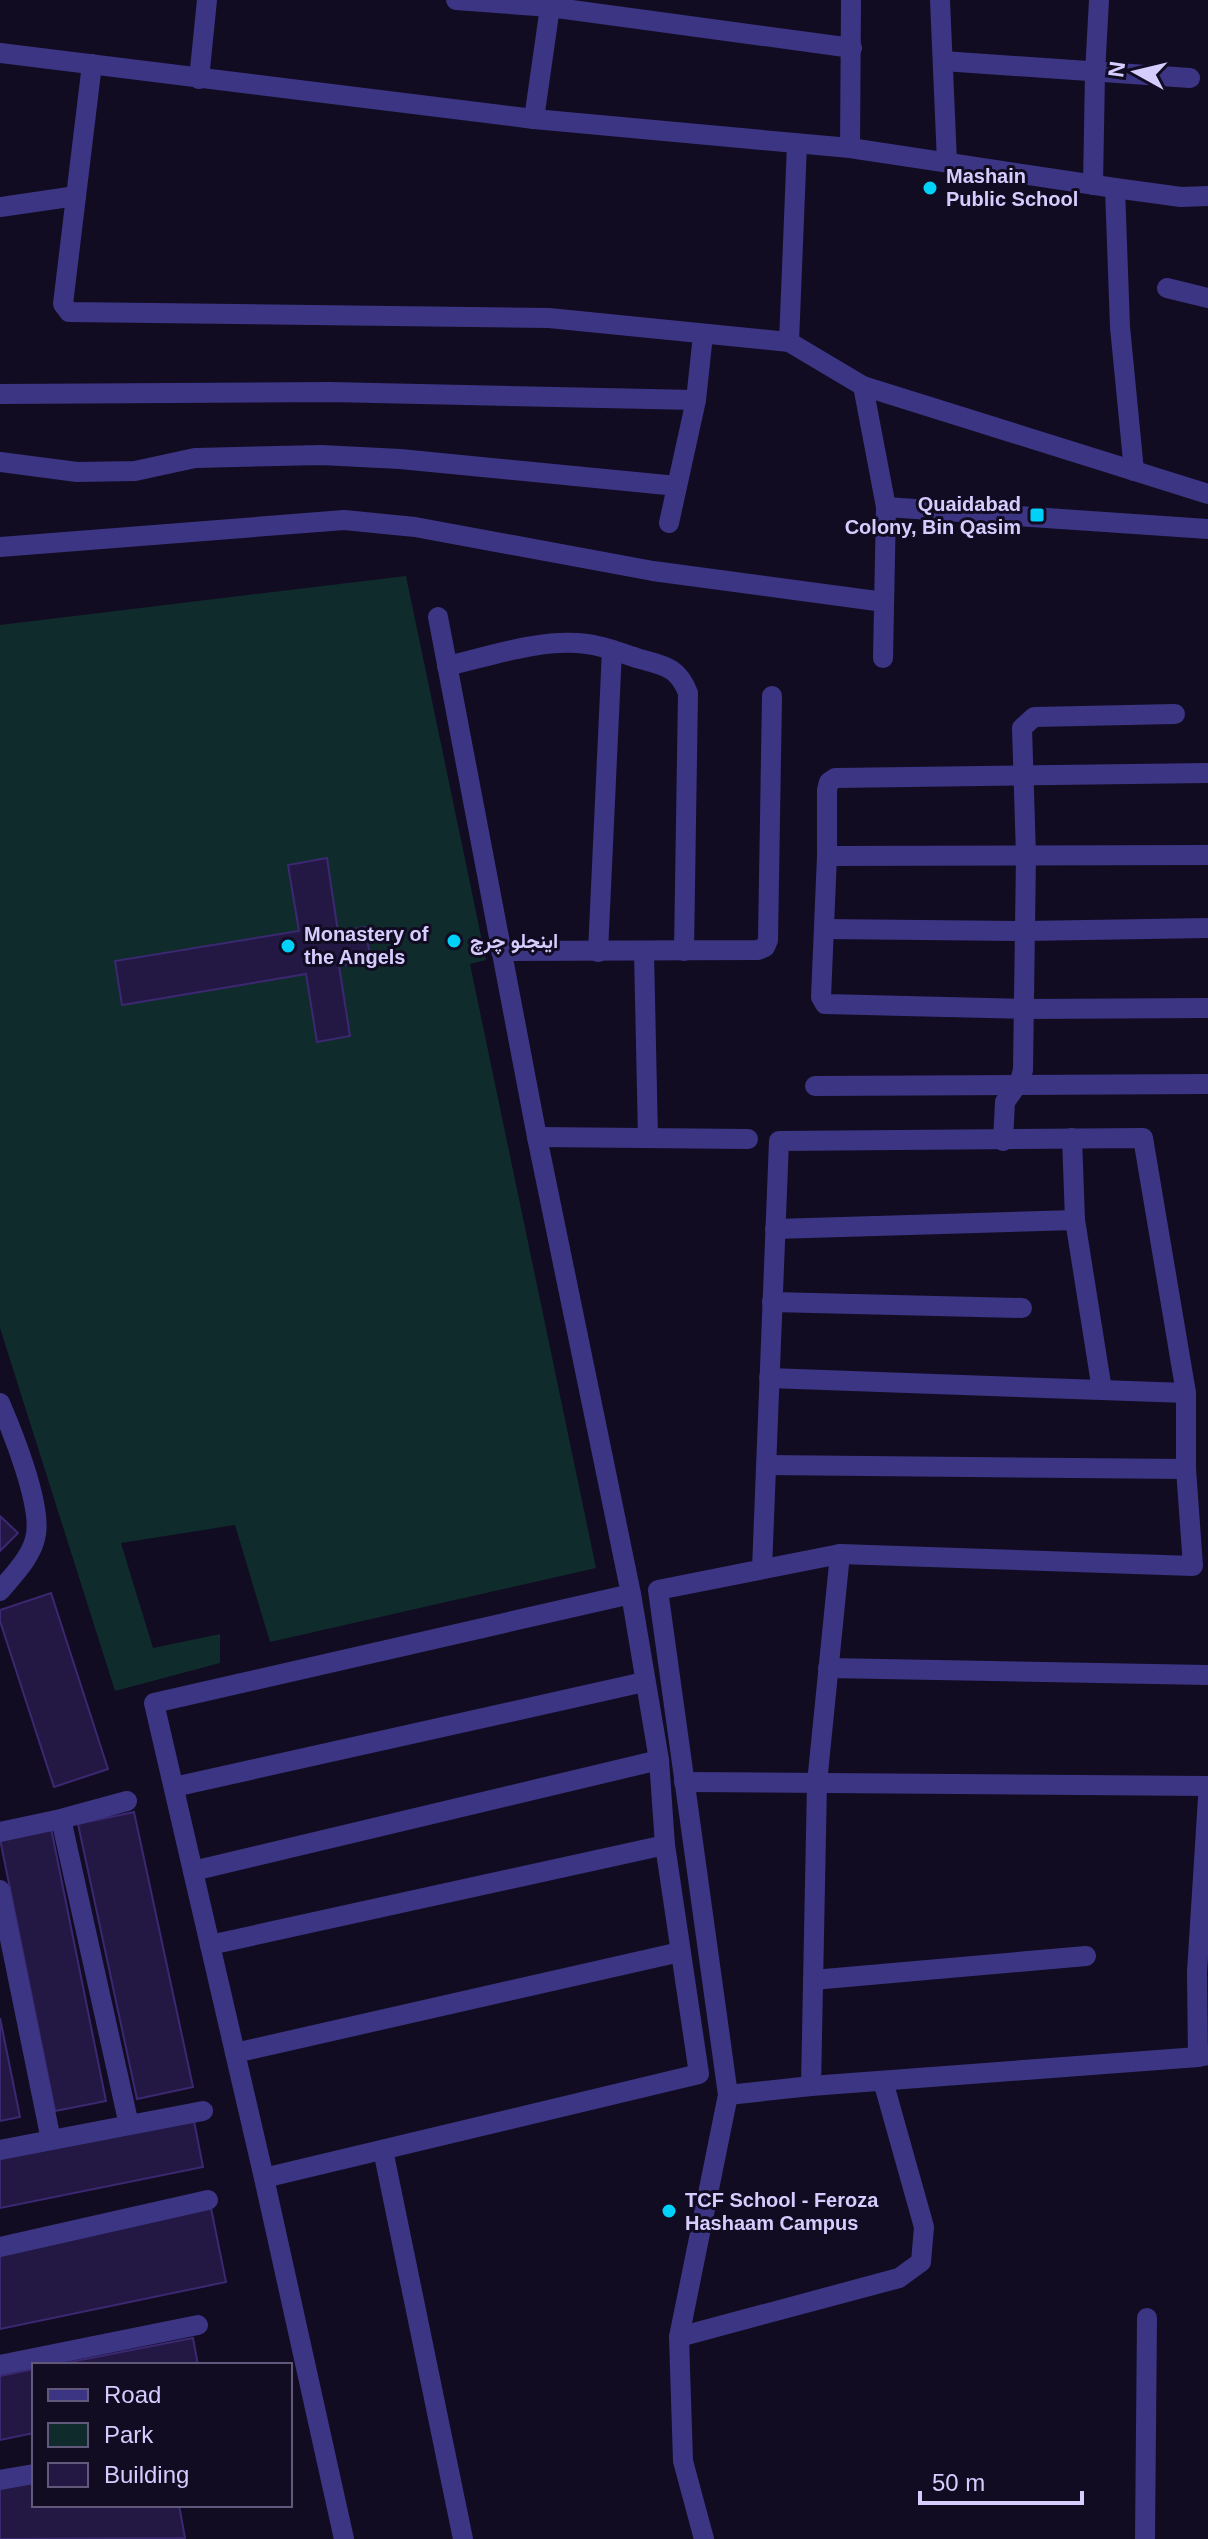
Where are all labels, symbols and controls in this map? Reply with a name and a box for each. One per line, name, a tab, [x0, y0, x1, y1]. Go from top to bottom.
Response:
north arrow	[1096, 32, 1176, 112]
text: N	[1103, 60, 1130, 79]
place label: Mashain Public School	[946, 165, 1078, 210]
marker: Mashain Public School	[921, 179, 939, 197]
place label: Quaidabad Colony, Bin Qasim	[845, 493, 1021, 538]
marker: Quaidabad Colony, Bin Qasim	[1028, 506, 1046, 524]
place label: Monastery of the Angels	[304, 923, 429, 968]
place label: اینجلو چرچ	[470, 930, 558, 955]
marker: اینجلو چرچ	[445, 932, 463, 950]
marker: Monastery of the Angels	[279, 937, 297, 955]
place label: TCF School - Feroza Hashaam Campus	[685, 2189, 879, 2234]
marker: TCF School - Feroza Hashaam Campus	[660, 2202, 678, 2220]
legend	[32, 2363, 292, 2507]
text: Road	[104, 2381, 161, 2408]
text: Park	[104, 2421, 154, 2448]
scale bar	[920, 2455, 1082, 2505]
text: Building	[104, 2461, 189, 2488]
text: 50 m	[932, 2469, 985, 2496]

